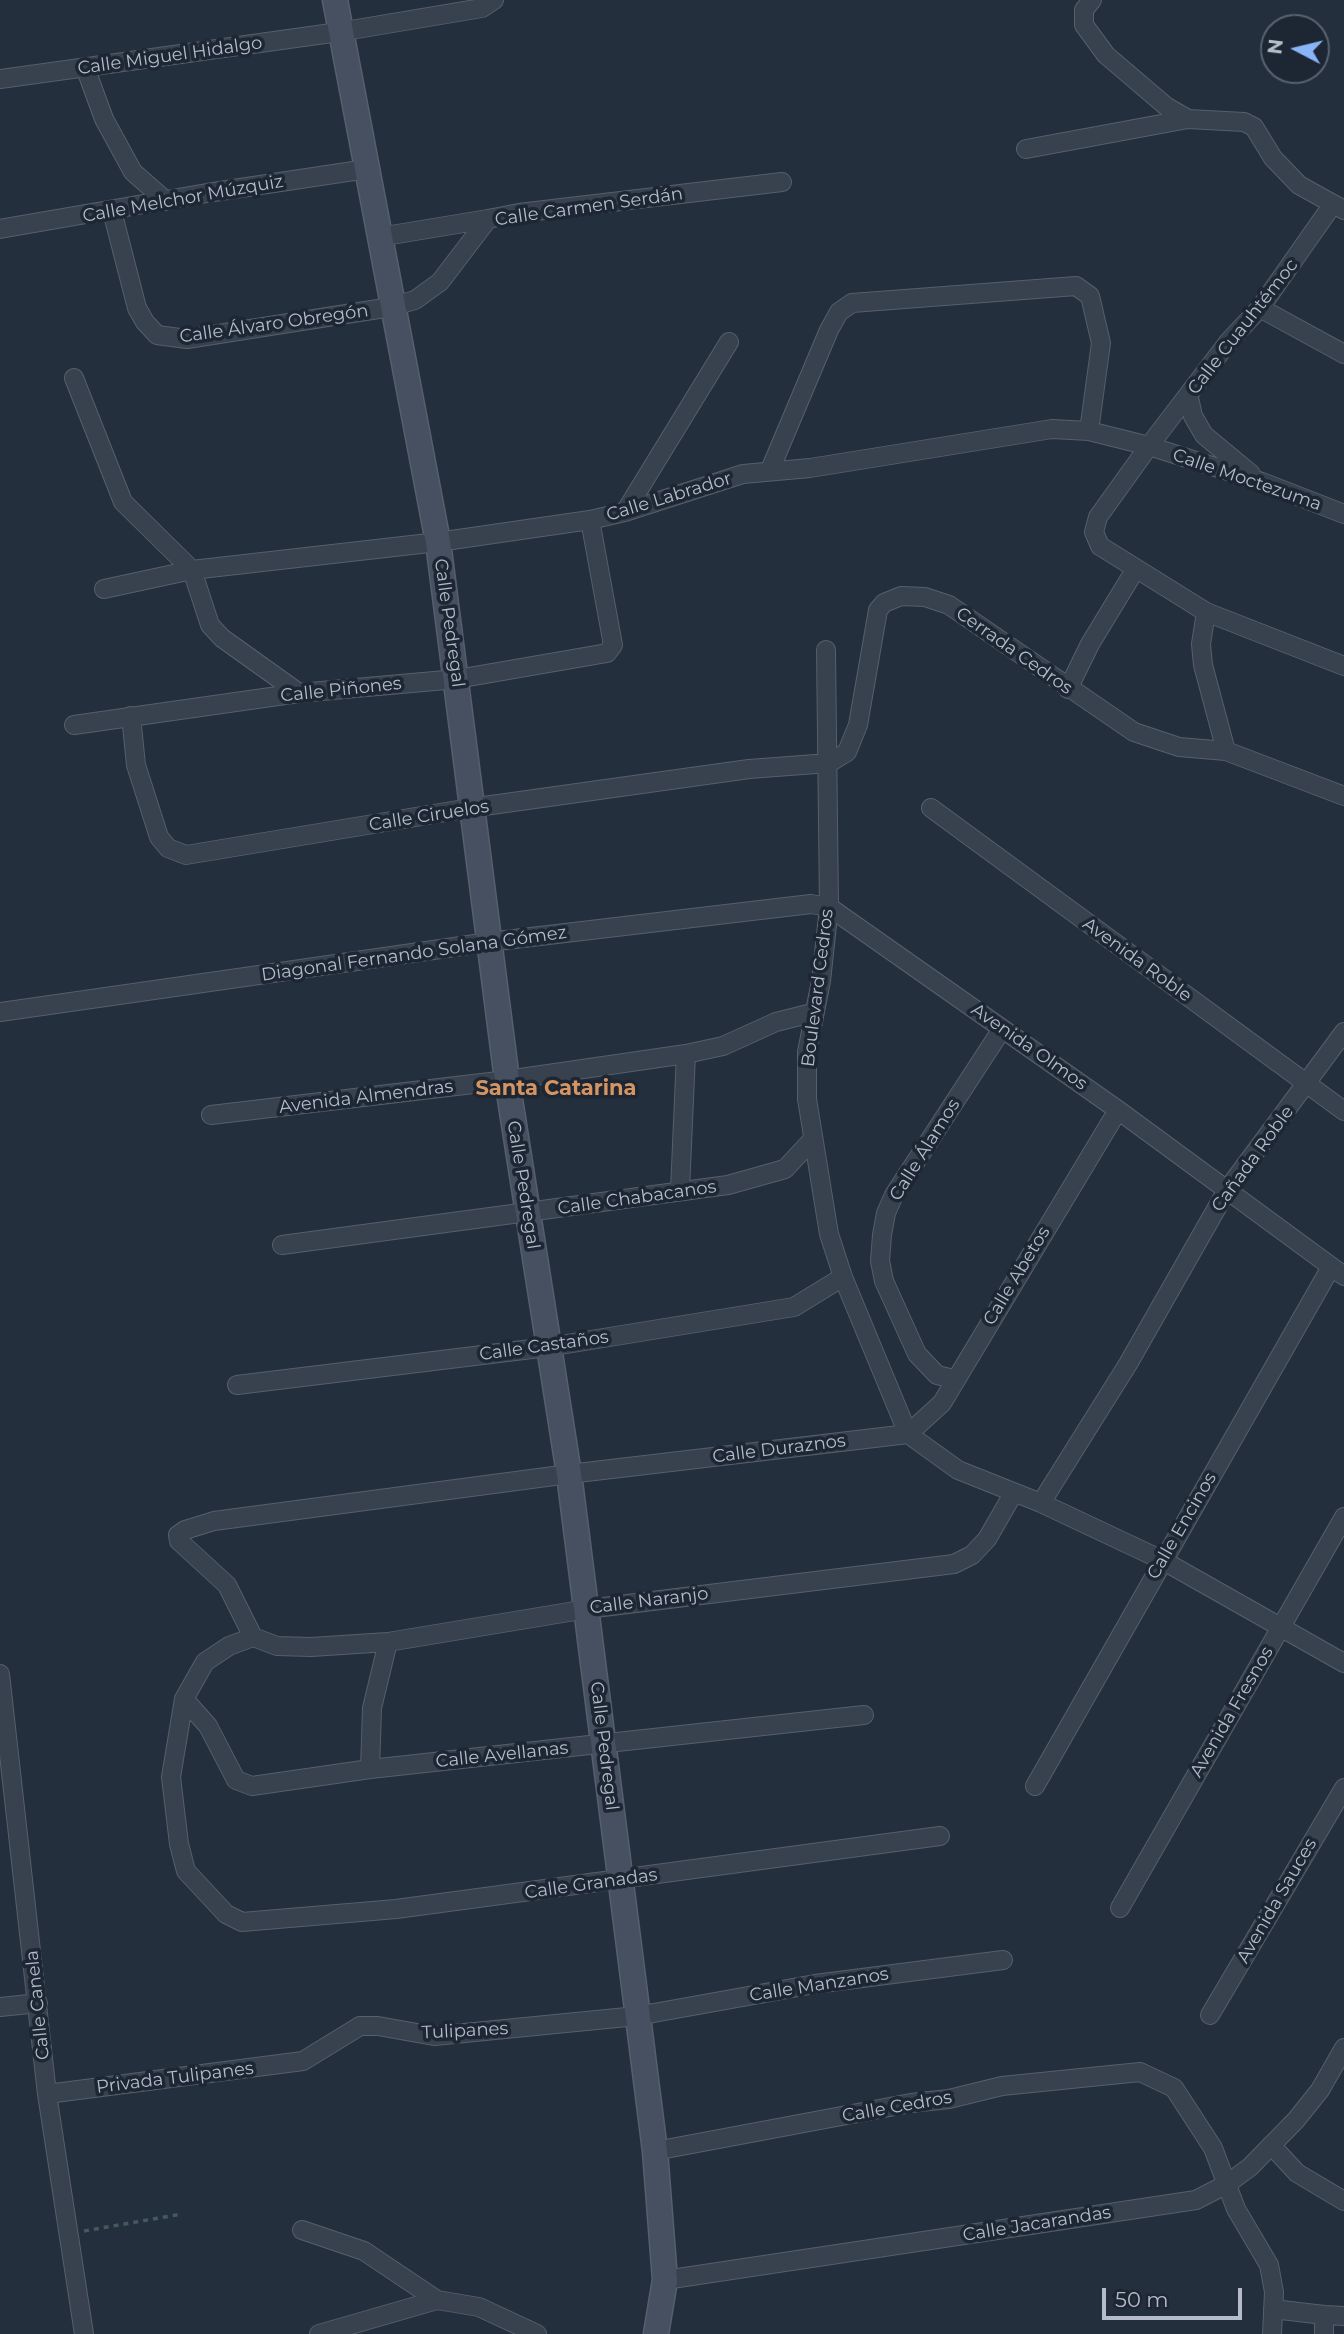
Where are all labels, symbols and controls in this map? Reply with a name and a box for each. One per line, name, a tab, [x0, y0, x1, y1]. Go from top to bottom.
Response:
north arrow	[1260, 14, 1330, 84]
street label: Calle Miguel Hidalgo	[76, 32, 264, 80]
text: N	[1263, 38, 1288, 56]
street label: Calle Melchor Múzquiz	[81, 171, 285, 227]
street label: Calle Carmen Serdán	[494, 183, 684, 231]
street label: Calle Cuauhtémoc	[1183, 255, 1303, 399]
street label: Calle Álvaro Obregón	[178, 300, 370, 348]
street label: Calle Moctezuma	[1170, 444, 1324, 516]
street label: Calle Labrador	[604, 468, 734, 526]
street label: Calle Pedregal	[429, 557, 469, 689]
street label: Cerrada Cedros	[952, 603, 1076, 699]
street label: Calle Piñones	[279, 673, 403, 707]
street label: Calle Ciruelos	[367, 796, 491, 836]
street label: Boulevard Cedros	[798, 908, 838, 1068]
street label: Avenida Roble	[1078, 913, 1196, 1007]
street label: Diagonal Fernando Solana Gómez	[260, 922, 568, 986]
street label: Avenida Olmos	[967, 999, 1091, 1095]
street label: Avenida Almendras	[278, 1076, 454, 1118]
district label: Santa Catarina	[475, 1076, 637, 1102]
street label: Calle Álamos	[885, 1095, 965, 1205]
street label: Cañada Roble	[1207, 1102, 1299, 1216]
street label: Calle Pedregal	[502, 1119, 544, 1251]
street label: Calle Chabacanos	[556, 1176, 718, 1220]
street label: Calle Abetos	[979, 1223, 1055, 1329]
street label: Calle Castaños	[478, 1326, 610, 1366]
street label: Calle Duraznos	[711, 1430, 847, 1468]
street label: Calle Encinos	[1143, 1469, 1221, 1583]
street label: Calle Naranjo	[588, 1583, 710, 1619]
street label: Avenida Fresnos	[1186, 1643, 1278, 1781]
street label: Calle Pedregal	[585, 1680, 623, 1812]
street label: Calle Avellanas	[435, 1737, 569, 1773]
street label: Avenida Sauces	[1232, 1835, 1322, 1967]
street label: Calle Granadas	[523, 1864, 659, 1904]
street label: Calle Canela	[21, 1949, 55, 2061]
street label: Calle Manzanos	[748, 1963, 890, 2007]
street label: Tulipanes	[421, 2018, 509, 2044]
street label: Privada Tulipanes	[95, 2058, 255, 2098]
street label: Calle Cedros	[840, 2087, 954, 2127]
street label: Calle Jacarandas	[961, 2202, 1113, 2246]
scale bar	[1106, 2274, 1246, 2318]
text: 50 m	[1115, 2287, 1169, 2312]

